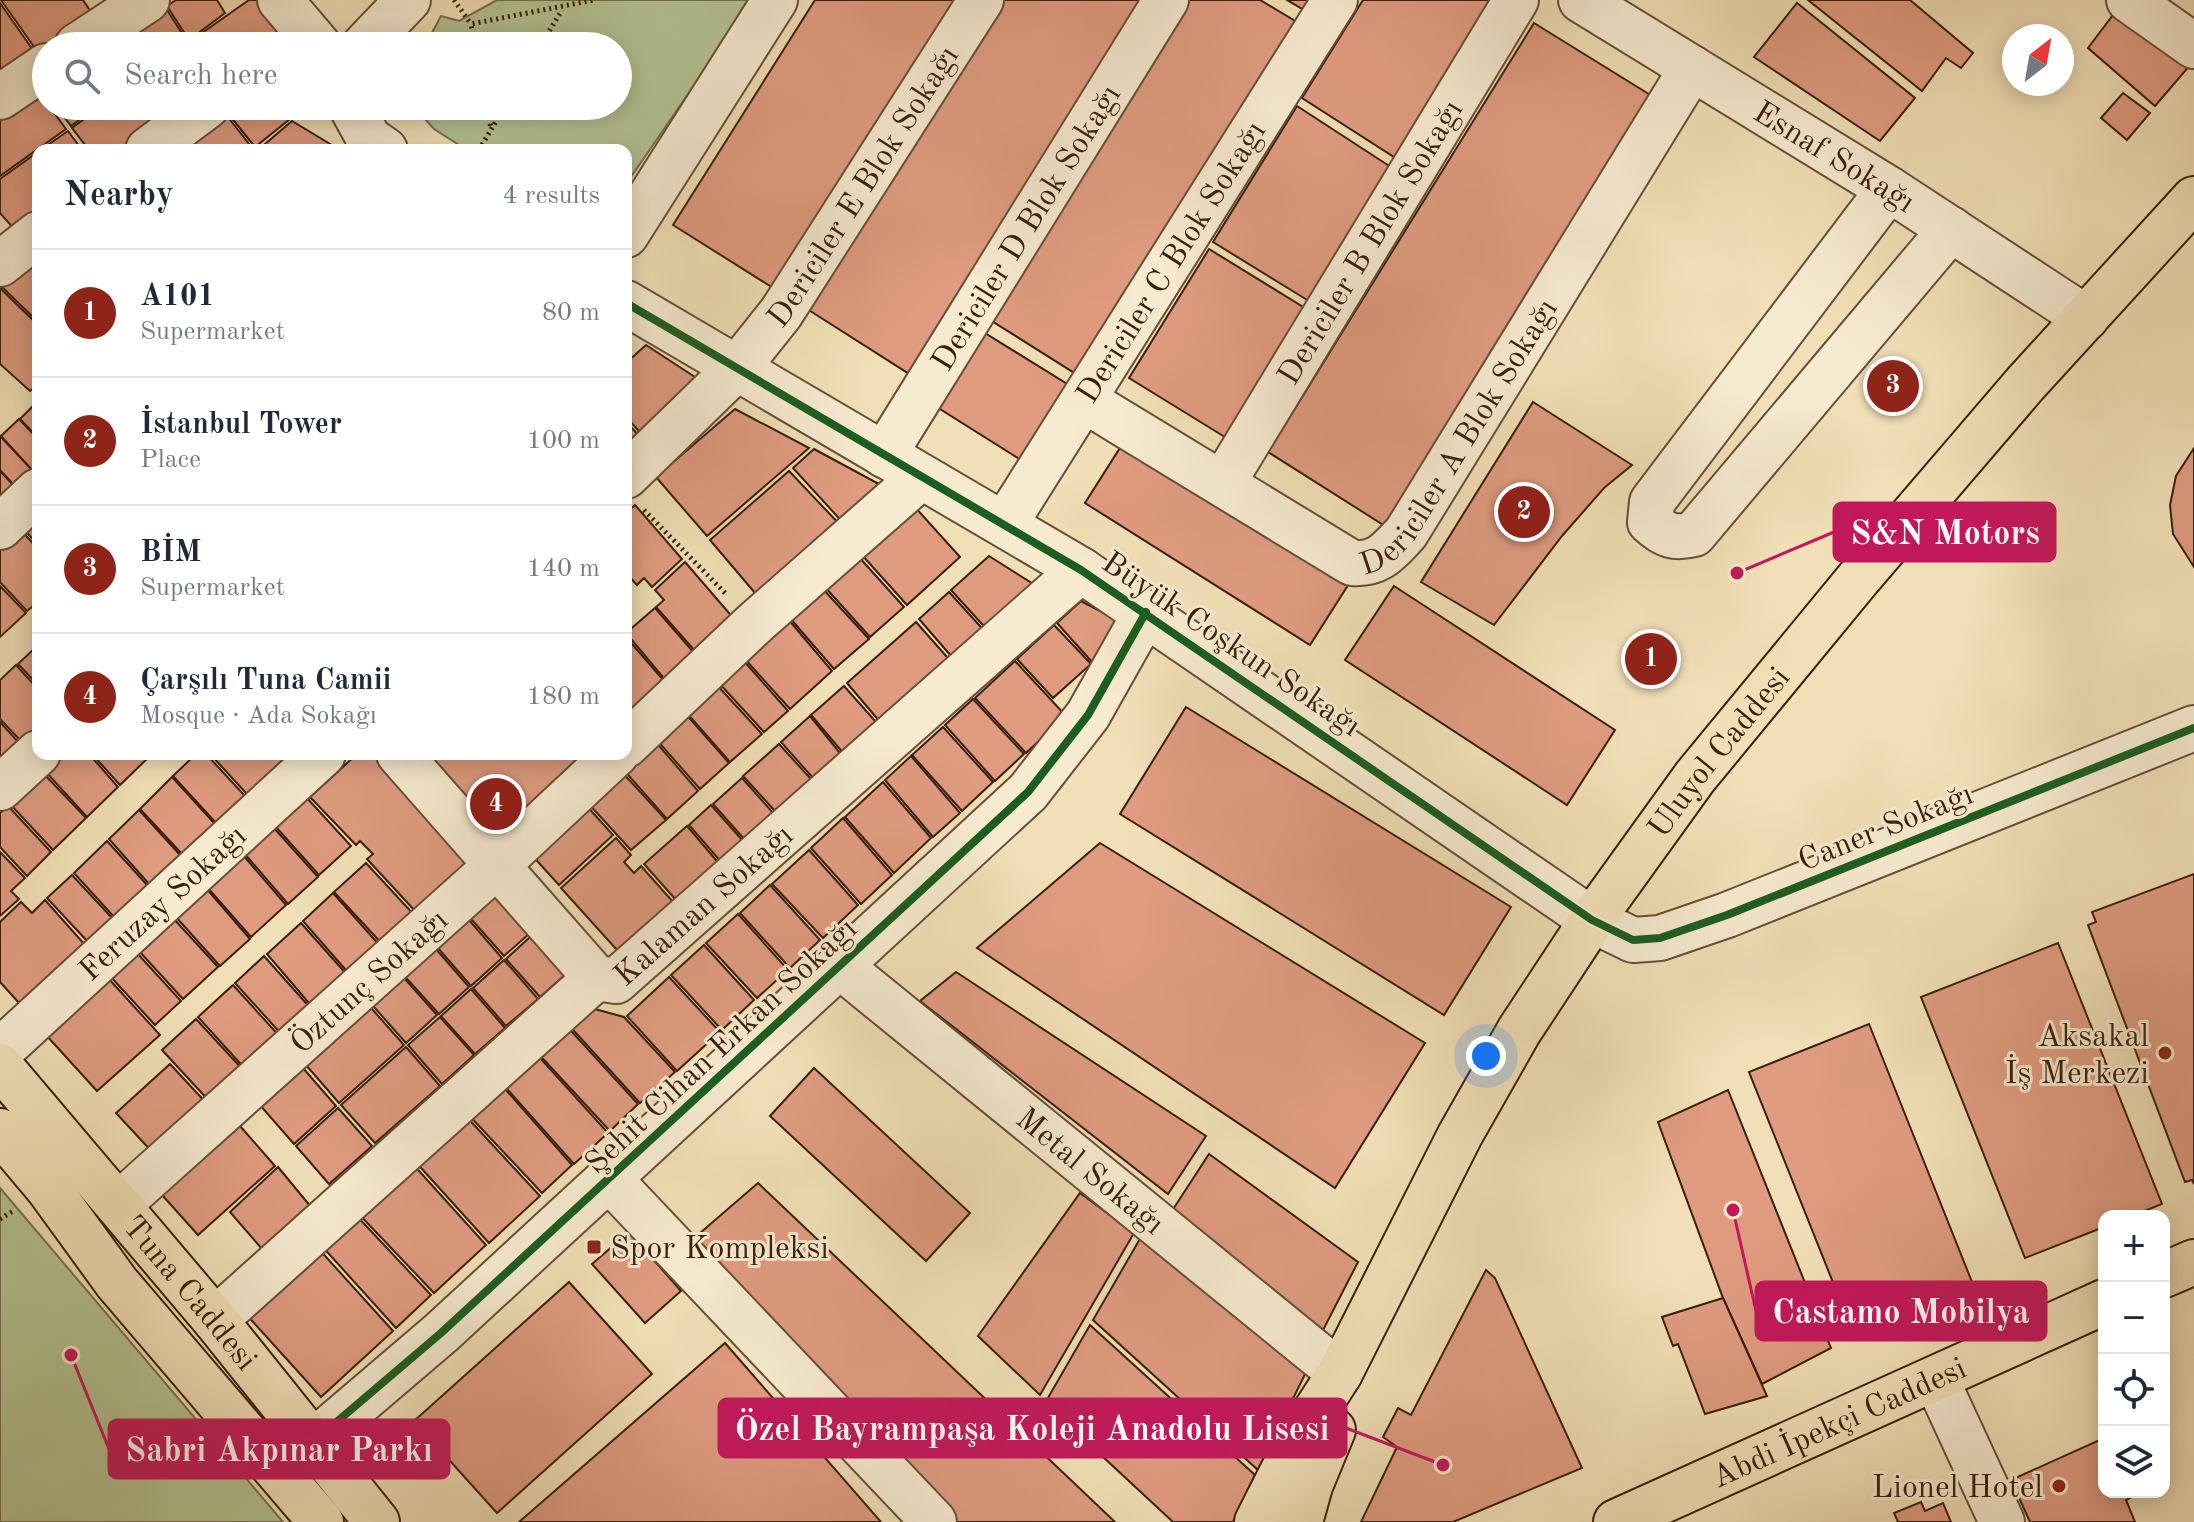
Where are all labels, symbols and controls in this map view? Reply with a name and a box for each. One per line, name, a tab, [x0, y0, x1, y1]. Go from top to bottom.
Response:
north arrow	[2002, 24, 2074, 96]
search box	[32, 32, 632, 120]
street label: Dericiler E Blok Sokağı	[763, 41, 966, 335]
icon: search	[60, 54, 104, 98]
text: Search here	[124, 61, 278, 91]
street label: Dericiler D Blok Sokağı	[927, 80, 1128, 377]
street label: Dericiler B Blok Sokağı	[1273, 95, 1470, 391]
street label: Esnaf Sokağı	[1747, 97, 1920, 220]
street label: Dericiler C Blok Sokağı	[1072, 117, 1273, 410]
text: Nearby	[64, 179, 174, 213]
text: 4 results	[502, 183, 600, 209]
text: A101	[140, 282, 215, 312]
street label: Dericiler A Blok Sokağı	[1356, 294, 1565, 583]
text: 1	[82, 300, 98, 326]
text: 80 m	[542, 300, 600, 326]
text: Supermarket	[140, 319, 285, 345]
pin: 3	[1867, 356, 1919, 416]
text: İstanbul Tower	[140, 410, 342, 440]
text: 2	[82, 428, 98, 454]
text: 100 m	[527, 428, 600, 454]
text: Place	[140, 447, 201, 473]
pin: 2	[1498, 482, 1550, 542]
callout: S&N Motors	[1834, 503, 2055, 561]
text: S&N Motors	[1850, 518, 2040, 552]
text: BİM	[140, 538, 201, 568]
street label: Büyük Coşkun Sokağı	[1095, 547, 1365, 744]
text: 3	[82, 556, 98, 582]
text: 140 m	[527, 556, 600, 582]
text: Supermarket	[140, 575, 285, 601]
pin: 1	[1625, 629, 1677, 689]
street label: Uluyol Caddesi	[1644, 662, 1797, 845]
text: Çarşılı Tuna Camii	[140, 666, 391, 696]
text: 4	[82, 684, 98, 710]
text: 180 m	[527, 684, 600, 710]
text: Mosque · Ada Sokağı	[140, 703, 377, 729]
pin: 4	[470, 774, 522, 834]
street label: Caner Sokağı	[1794, 779, 1978, 878]
street label: Feruzay Sokağı	[74, 820, 253, 988]
street label: Kalaman Sokağı	[609, 820, 800, 993]
street label: Öztunç Sokağı	[282, 905, 455, 1061]
street label: Şehit Cihan Erkan Sokağı	[580, 913, 864, 1181]
place label: Aksakal İş Merkezi	[2005, 1022, 2149, 1091]
your location	[1466, 1036, 1506, 1076]
marker: Aksakal İş Merkezi	[2156, 1044, 2174, 1062]
street label: Metal Sokağı	[1009, 1103, 1169, 1242]
map controls	[2098, 1210, 2170, 1498]
button: +	[2098, 1210, 2170, 1282]
street label: Tuna Caddesi	[115, 1211, 262, 1377]
place label: Spor Kompleksi	[610, 1234, 829, 1266]
marker: Spor Kompleksi	[585, 1238, 603, 1256]
callout: Castamo Mobilya	[1756, 1282, 2046, 1340]
button: −	[2098, 1282, 2170, 1354]
text: Castamo Mobilya	[1772, 1297, 2030, 1331]
street label: Abdi İpekçi Caddesi	[1708, 1353, 1972, 1496]
button: locate	[2098, 1354, 2170, 1426]
callout: Özel Bayrampaşa Koleji Anadolu Lisesi	[719, 1399, 1346, 1457]
text: Özel Bayrampaşa Koleji Anadolu Lisesi	[735, 1408, 1330, 1448]
callout: Sabri Akpınar Parkı	[109, 1420, 449, 1478]
button: layers	[2098, 1426, 2170, 1498]
text: Sabri Akpınar Parkı	[125, 1435, 433, 1469]
place label: Lionel Hotel	[1872, 1473, 2043, 1505]
marker: Lionel Hotel	[2050, 1477, 2068, 1495]

